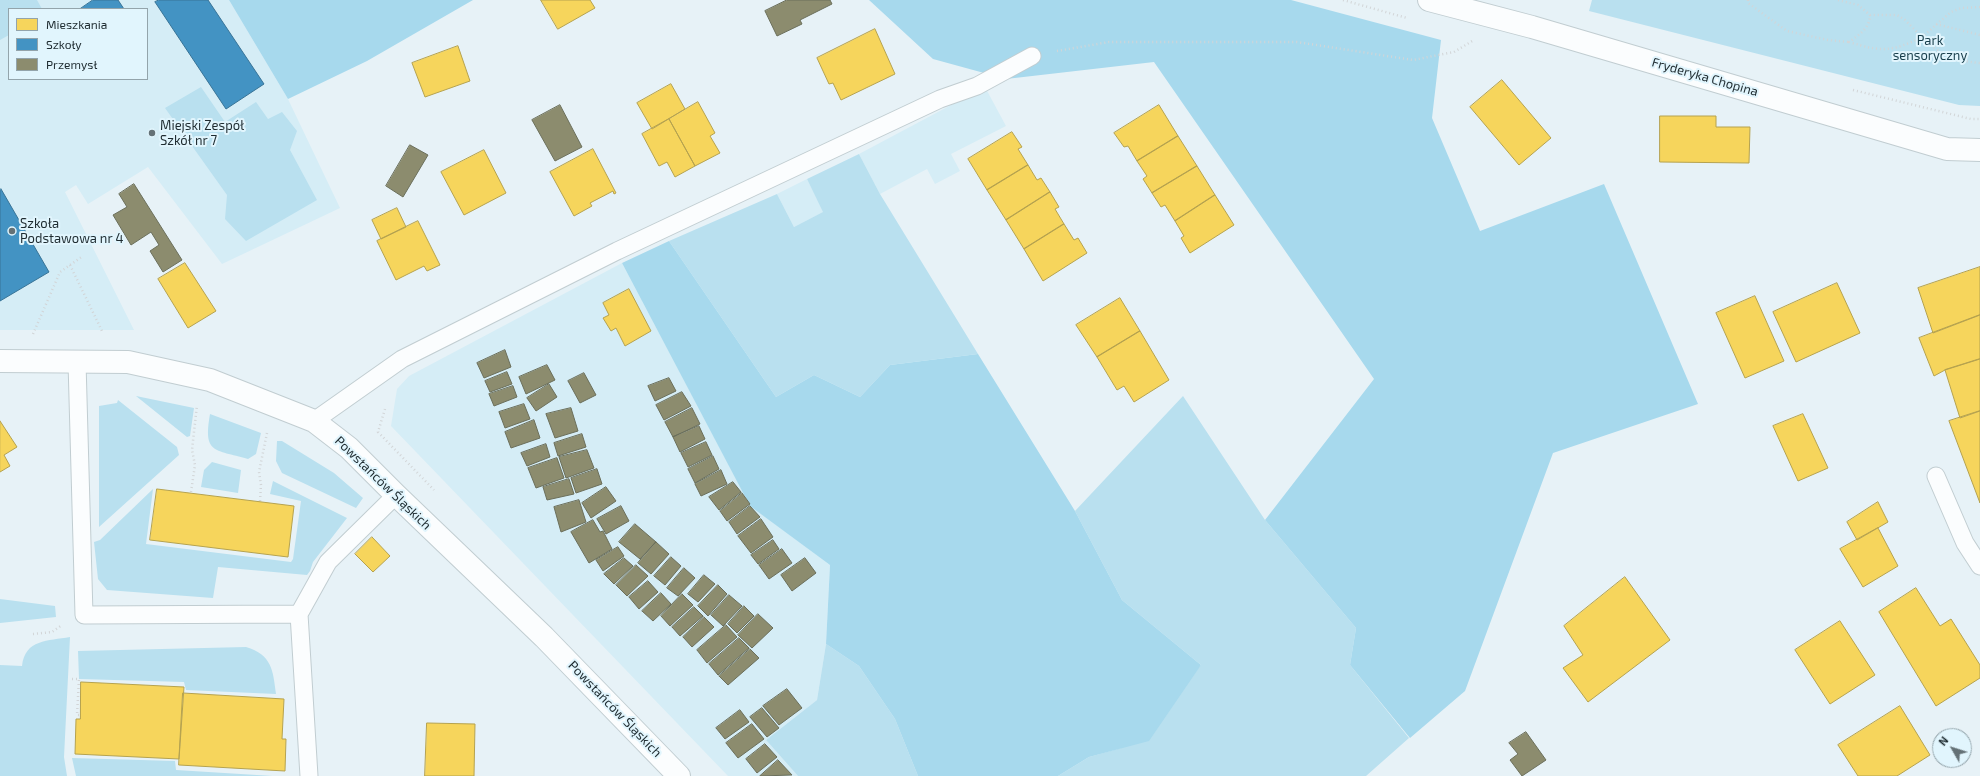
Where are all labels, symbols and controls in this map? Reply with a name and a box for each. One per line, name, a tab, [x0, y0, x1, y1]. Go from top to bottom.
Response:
legend	[8, 8, 148, 80]
text: Mieszkania	[46, 17, 107, 31]
park label: Park sensoryczny	[1893, 33, 1967, 64]
text: Szkoły	[46, 37, 82, 51]
street label: Fryderyka Chopina	[1650, 54, 1760, 100]
text: Przemysł	[46, 57, 97, 71]
place label: Miejski Zespół Szkół nr 7	[160, 118, 244, 149]
marker: Miejski Zespół Szkół nr 7	[147, 128, 157, 138]
place label: Szkoła Podstawowa nr 4	[20, 216, 124, 247]
marker: Szkoła Podstawowa nr 4	[7, 226, 17, 236]
street label: Powstańców Śląskich	[332, 433, 434, 533]
street label: Powstańców Śląskich	[565, 658, 665, 760]
north arrow	[1932, 728, 1972, 768]
text: N	[1936, 734, 1951, 748]

